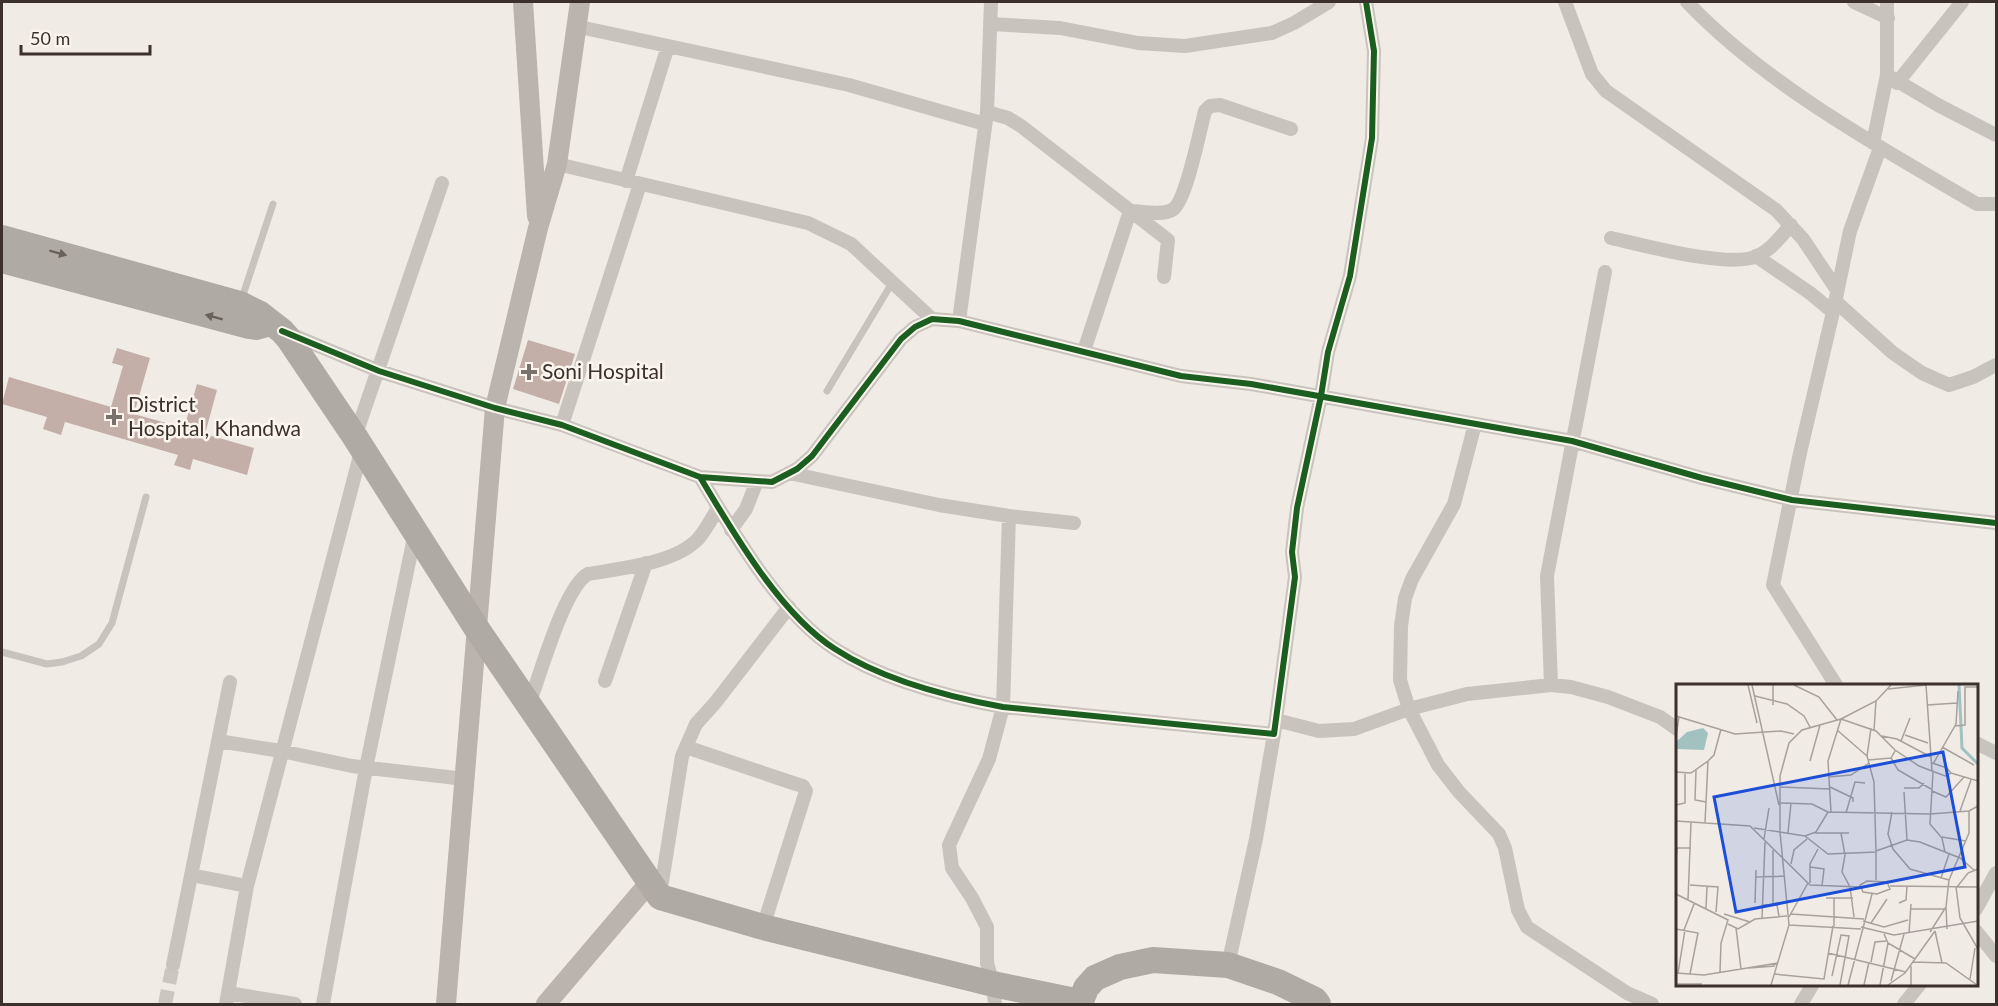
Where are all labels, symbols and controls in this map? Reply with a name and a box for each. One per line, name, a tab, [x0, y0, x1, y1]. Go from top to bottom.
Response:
scale bar	[21, 18, 150, 56]
text: 50 m	[30, 27, 70, 49]
one-way arrow	[49, 249, 67, 259]
one-way arrow	[205, 311, 223, 321]
place label: Soni Hospital	[542, 358, 664, 383]
marker: Soni Hospital	[520, 363, 538, 381]
place label: District Hospital, Khandwa	[128, 391, 301, 440]
marker: District Hospital, Khandwa	[105, 408, 123, 426]
inset map	[1676, 684, 1977, 985]

